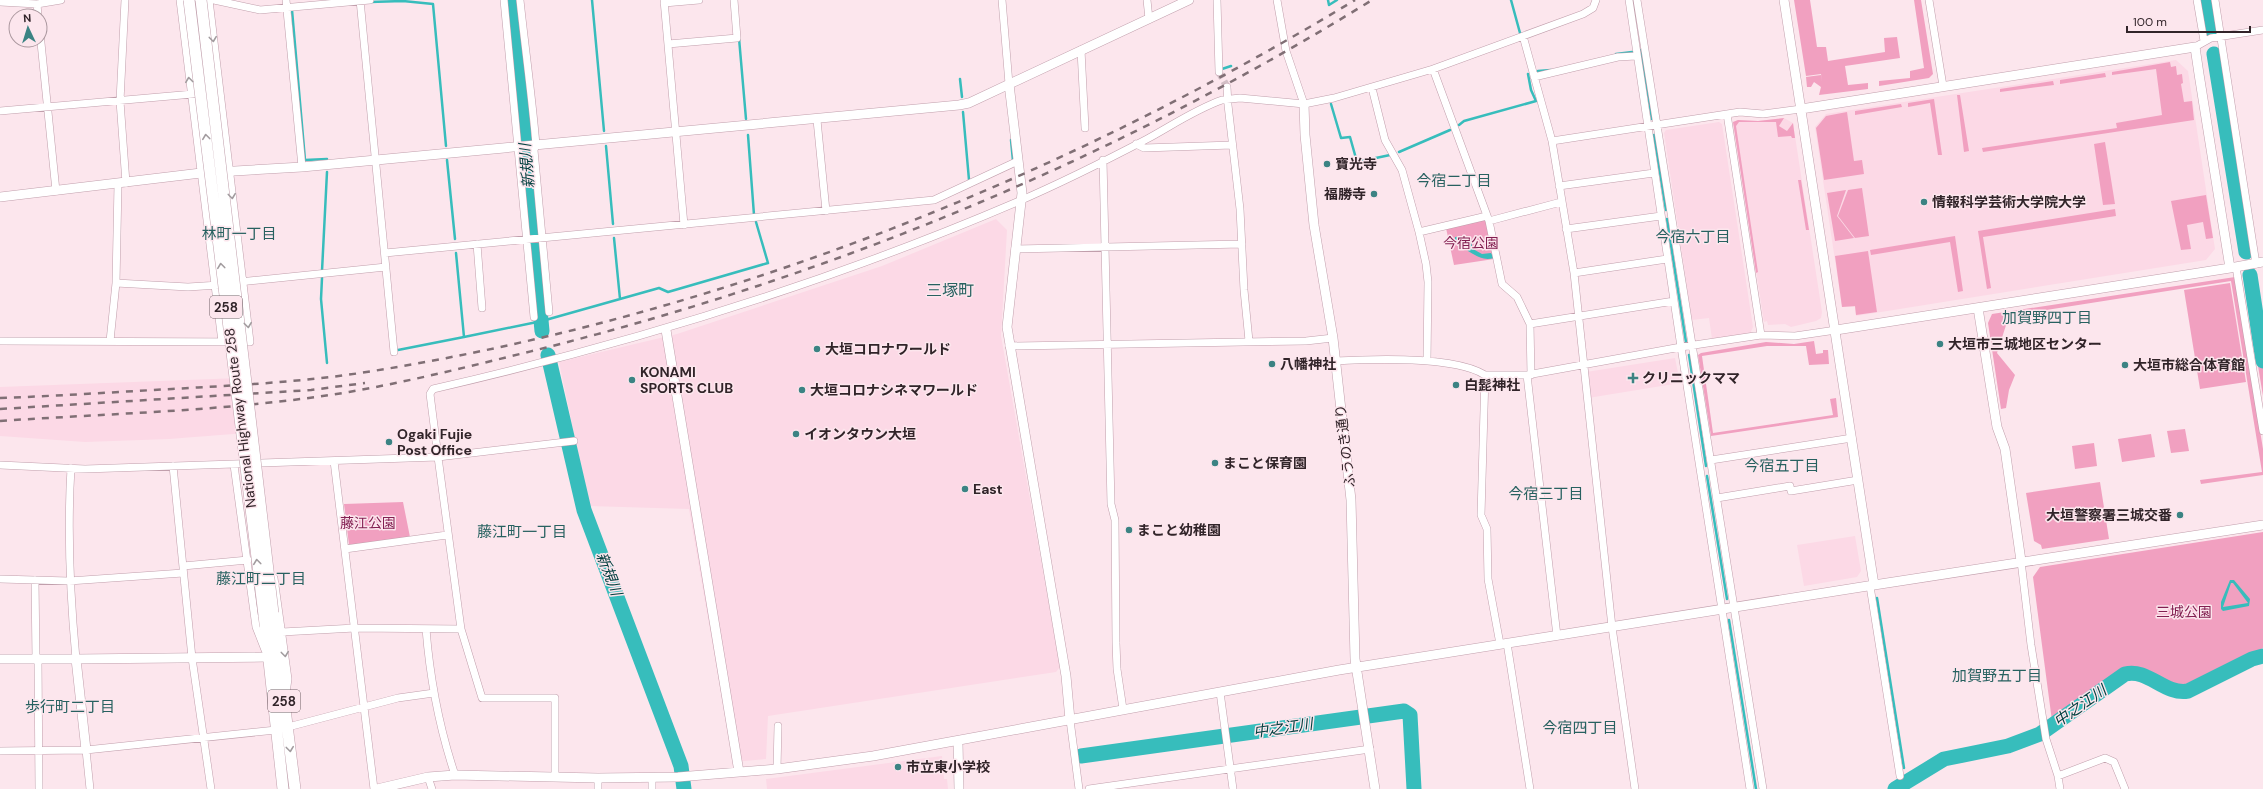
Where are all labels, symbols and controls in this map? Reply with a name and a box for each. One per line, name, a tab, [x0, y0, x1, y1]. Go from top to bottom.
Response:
north arrow	[8, 8, 48, 48]
scale bar	[2127, 8, 2250, 34]
text: N	[23, 11, 32, 25]
text: 100 m	[2133, 14, 2167, 30]
one-way arrow	[208, 36, 217, 42]
one-way arrow	[185, 77, 194, 83]
one-way arrow	[201, 134, 210, 140]
water label: 新規川	[515, 141, 539, 189]
place label: 寶光寺	[1335, 155, 1377, 173]
marker: 寶光寺	[1322, 159, 1332, 169]
district label: 今宿二丁目	[1416, 171, 1492, 191]
place label: 福勝寺	[1324, 185, 1366, 203]
marker: 福勝寺	[1369, 189, 1379, 199]
one-way arrow	[227, 193, 236, 199]
place label: 情報科学芸術大学院大学	[1932, 193, 2086, 211]
marker: 情報科学芸術大学院大学	[1919, 197, 1929, 207]
district label: 林町一丁目	[201, 224, 277, 244]
district label: 今宿六丁目	[1655, 227, 1731, 247]
park label: 今宿公園	[1443, 234, 1499, 252]
one-way arrow	[217, 263, 226, 269]
district label: 三塚町	[926, 280, 974, 301]
road number: 258	[210, 296, 242, 318]
district label: 加賀野四丁目	[2002, 308, 2092, 328]
one-way arrow	[243, 322, 252, 328]
street label: National Highway Route 258	[220, 327, 260, 509]
place label: 大垣市三城地区センター	[1948, 335, 2102, 353]
marker: 大垣市三城地区センター	[1935, 339, 1945, 349]
place label: 大垣コロナワールド	[825, 340, 951, 358]
marker: 大垣コロナワールド	[812, 344, 822, 354]
place label: 八幡神社	[1280, 355, 1336, 373]
place label: 大垣市総合体育館	[2133, 356, 2245, 374]
marker: 八幡神社	[1267, 359, 1277, 369]
marker: 大垣市総合体育館	[2120, 360, 2130, 370]
place label: KONAMI SPORTS CLUB	[640, 363, 733, 397]
place label: クリニックママ	[1642, 369, 1740, 387]
marker: クリニックママ	[1627, 372, 1639, 384]
marker: KONAMI SPORTS CLUB	[627, 375, 637, 385]
place label: 白髭神社	[1464, 376, 1520, 394]
marker: 白髭神社	[1451, 380, 1461, 390]
place label: 大垣コロナシネマワールド	[810, 381, 978, 399]
marker: 大垣コロナシネマワールド	[797, 385, 807, 395]
street label: ふうのき通り	[1331, 403, 1359, 489]
place label: Ogaki Fujie Post Office	[397, 425, 472, 459]
place label: イオンタウン大垣	[804, 425, 916, 443]
marker: イオンタウン大垣	[791, 429, 801, 439]
marker: Ogaki Fujie Post Office	[384, 437, 394, 447]
place label: まこと保育園	[1223, 454, 1307, 472]
district label: 今宿五丁目	[1744, 456, 1820, 476]
marker: まこと保育園	[1210, 458, 1220, 468]
place label: East	[973, 480, 1003, 498]
marker: East	[960, 484, 970, 494]
district label: 今宿三丁目	[1508, 484, 1584, 504]
place label: 大垣警察署三城交番	[2046, 506, 2172, 524]
marker: 大垣警察署三城交番	[2175, 510, 2185, 520]
park label: 藤江公園	[340, 514, 396, 532]
place label: まこと幼稚園	[1137, 521, 1221, 539]
district label: 藤江町一丁目	[477, 522, 567, 542]
marker: まこと幼稚園	[1124, 525, 1134, 535]
water label: 新規川	[592, 549, 627, 600]
one-way arrow	[253, 559, 262, 565]
district label: 藤江町二丁目	[216, 569, 306, 589]
park label: 三城公園	[2156, 603, 2212, 621]
one-way arrow	[280, 651, 289, 657]
district label: 加賀野五丁目	[1952, 666, 2042, 686]
water label: 中之江川	[2050, 679, 2112, 731]
road number: 258	[268, 690, 300, 712]
district label: 歩行町二丁目	[25, 697, 115, 717]
water label: 中之江川	[1252, 714, 1316, 742]
district label: 今宿四丁目	[1542, 718, 1618, 738]
one-way arrow	[285, 746, 294, 752]
place label: 市立東小学校	[906, 758, 990, 776]
marker: 市立東小学校	[893, 762, 903, 772]

